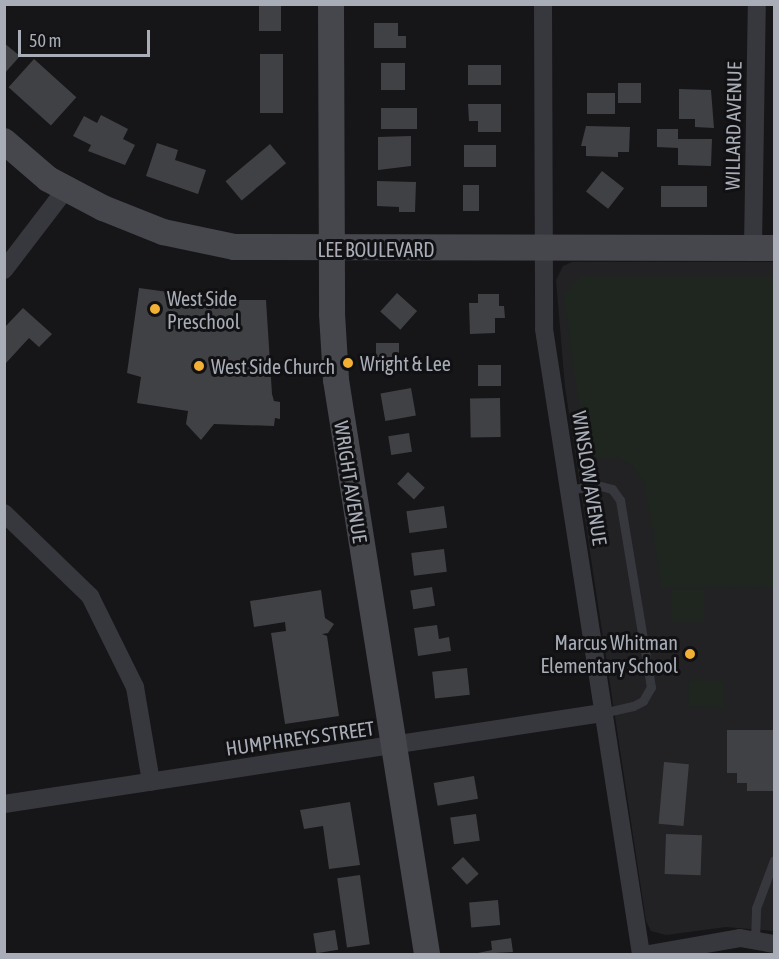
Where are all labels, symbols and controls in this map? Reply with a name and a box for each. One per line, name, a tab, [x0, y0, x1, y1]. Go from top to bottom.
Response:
scale bar	[21, 18, 153, 56]
text: 50 m	[29, 30, 61, 51]
street label: WILLARD AVENUE	[720, 61, 746, 191]
street label: LEE BOULEVARD	[317, 237, 435, 261]
place label: West Side Preschool	[167, 286, 240, 333]
marker: West Side Preschool	[148, 302, 162, 316]
place label: Wright & Lee	[360, 351, 451, 375]
place label: West Side Church	[211, 354, 335, 378]
marker: Wright & Lee	[341, 356, 355, 370]
marker: West Side Church	[192, 359, 206, 373]
street label: WINSLOW AVENUE	[568, 409, 612, 547]
street label: WRIGHT AVENUE	[330, 419, 372, 545]
place label: Marcus Whitman Elementary School	[541, 630, 678, 677]
marker: Marcus Whitman Elementary School	[683, 647, 697, 661]
street label: HUMPHREYS STREET	[224, 716, 376, 760]

